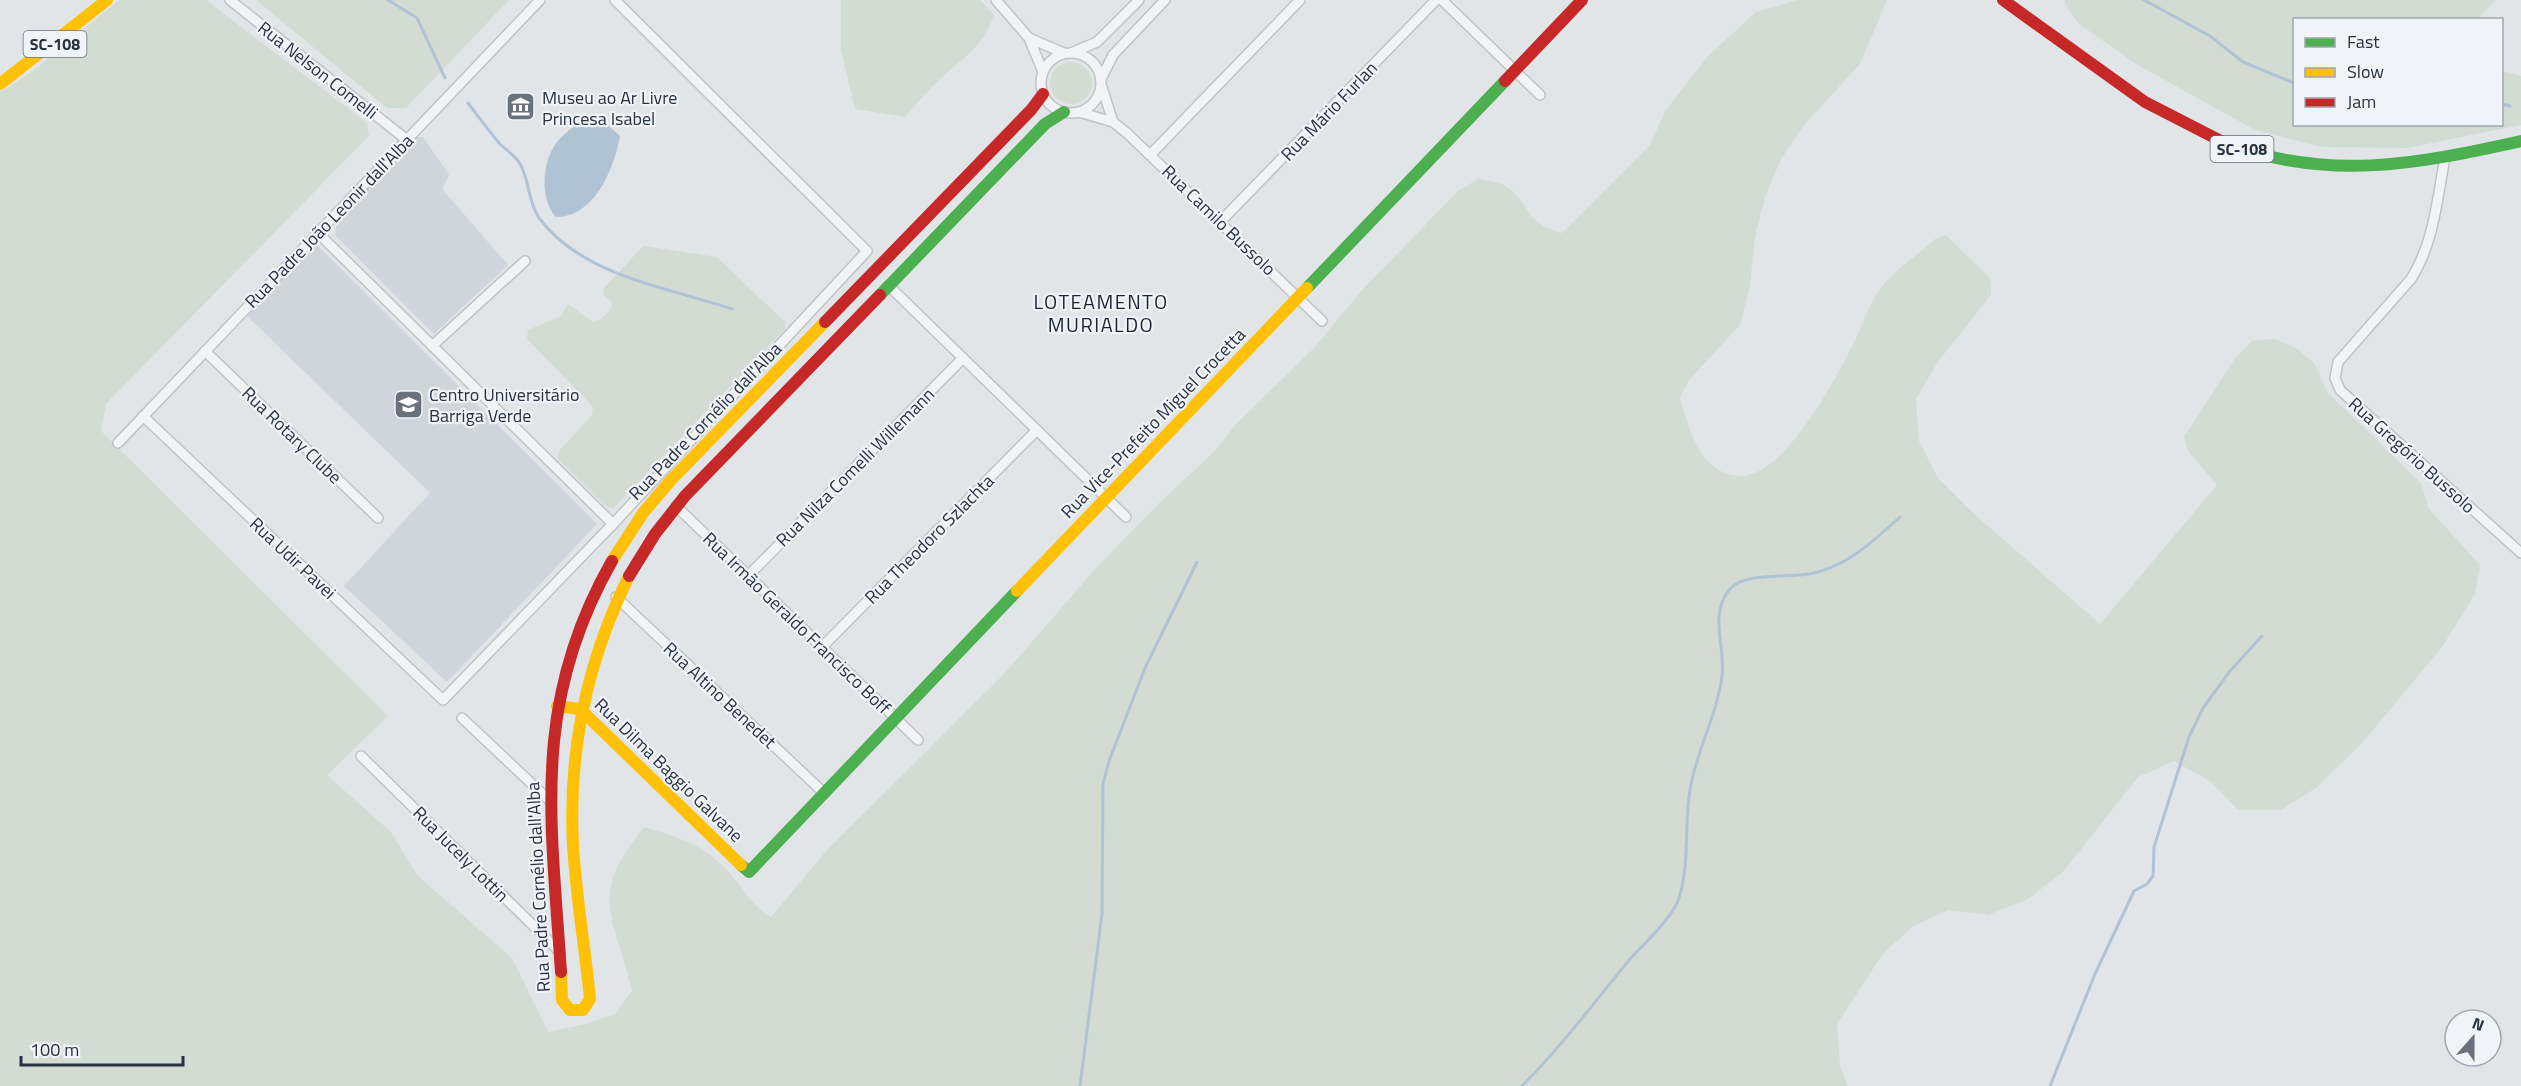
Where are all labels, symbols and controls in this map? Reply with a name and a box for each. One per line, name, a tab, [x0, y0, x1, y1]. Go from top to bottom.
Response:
street label: Rua Nelson Comelli	[252, 14, 384, 126]
legend	[2293, 18, 2503, 126]
text: Fast	[2347, 28, 2380, 55]
road number: SC-108	[23, 31, 86, 57]
street label: Rua Mário Furlan	[1274, 55, 1384, 167]
text: Slow	[2347, 58, 2384, 85]
place label: Museu ao Ar Livre Princesa Isabel	[542, 84, 677, 132]
text: Jam	[2347, 88, 2376, 115]
museum icon: Museu ao Ar Livre Princesa Isabel	[505, 91, 537, 123]
street label: Rua Padre João Leonir dall'Alba	[238, 128, 420, 314]
road number: SC-108	[2210, 136, 2274, 162]
street label: Rua Camilo Bussolo	[1156, 158, 1282, 282]
district label: LOTEAMENTO MURIALDO	[1033, 286, 1169, 340]
street label: Rua Vice-Prefeito Miguel Crocetta	[1054, 322, 1252, 524]
street label: Rua Padre Cornélio dall'Alba	[622, 336, 788, 506]
street label: Rua Rotary Clube	[236, 380, 348, 490]
place label: Centro Universitário Barriga Verde	[429, 381, 579, 429]
street label: Rua Nilza Comelli Willemann	[769, 381, 941, 553]
school or university icon: Centro Universitário Barriga Verde	[392, 388, 424, 420]
street label: Rua Gregório Bussolo	[2342, 391, 2482, 519]
street label: Rua Theodoro Szlachta	[858, 468, 1000, 610]
street label: Rua Udir Pavei	[244, 511, 342, 605]
street label: Rua Irmão Geraldo Francisco Boff	[697, 526, 897, 720]
street label: Rua Altino Benedet	[658, 635, 783, 755]
street label: Rua Dilma Baggio Galvane	[588, 692, 750, 848]
street label: Rua Padre Cornélio dall'Alba	[519, 781, 557, 993]
street label: Rua Jucely Lottin	[407, 800, 515, 908]
north arrow	[2443, 1008, 2503, 1068]
text: N	[2469, 1011, 2488, 1037]
scale bar	[21, 1029, 183, 1067]
text: 100 m	[30, 1036, 79, 1063]

